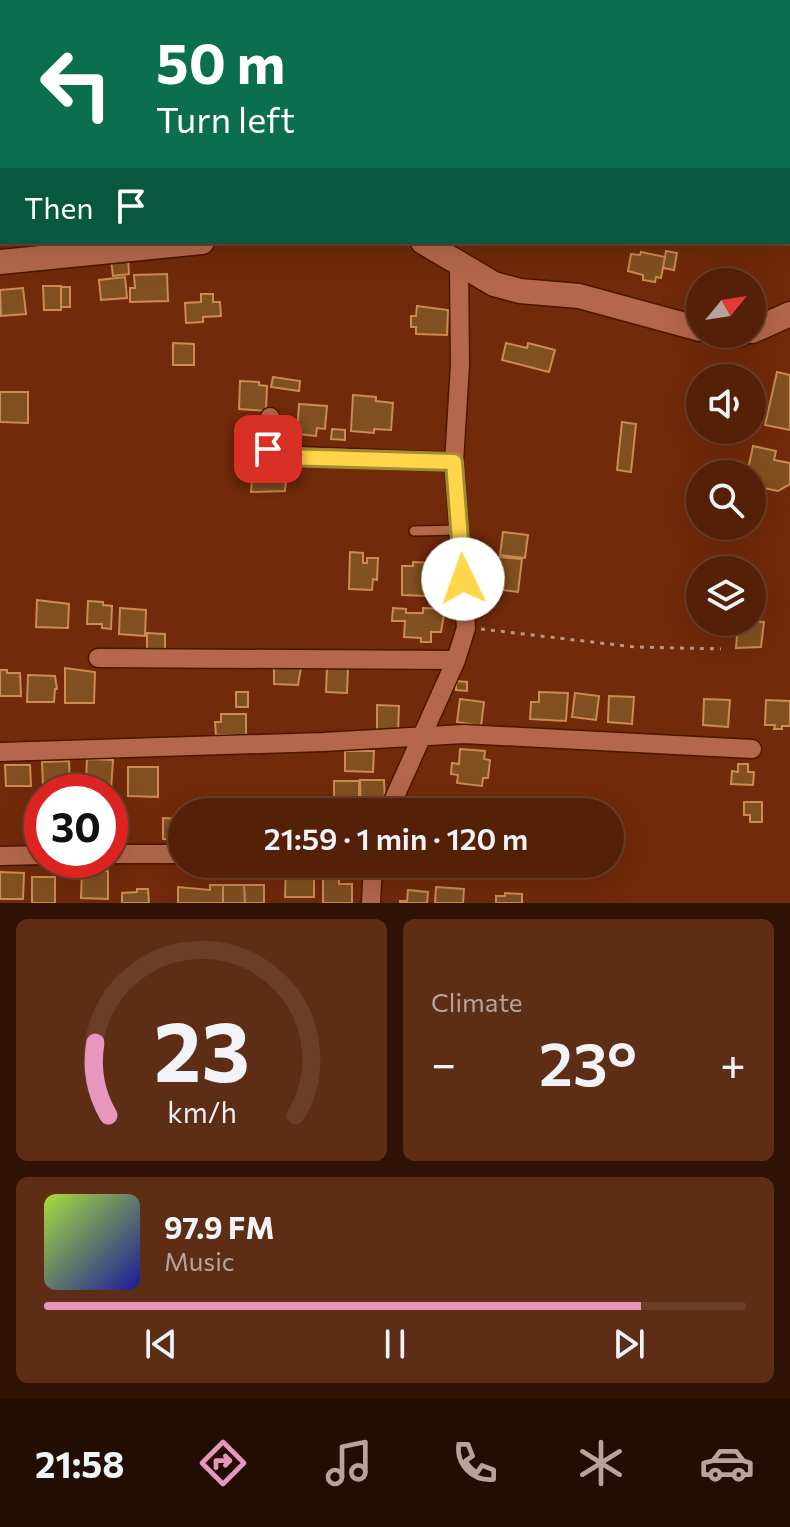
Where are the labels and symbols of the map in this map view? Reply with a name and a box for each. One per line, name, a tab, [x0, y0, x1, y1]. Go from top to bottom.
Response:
north arrow	[686, 268, 766, 348]
pin	[234, 415, 302, 483]
position arrow	[421, 537, 505, 621]
speed limit sign: 30	[24, 774, 128, 878]

